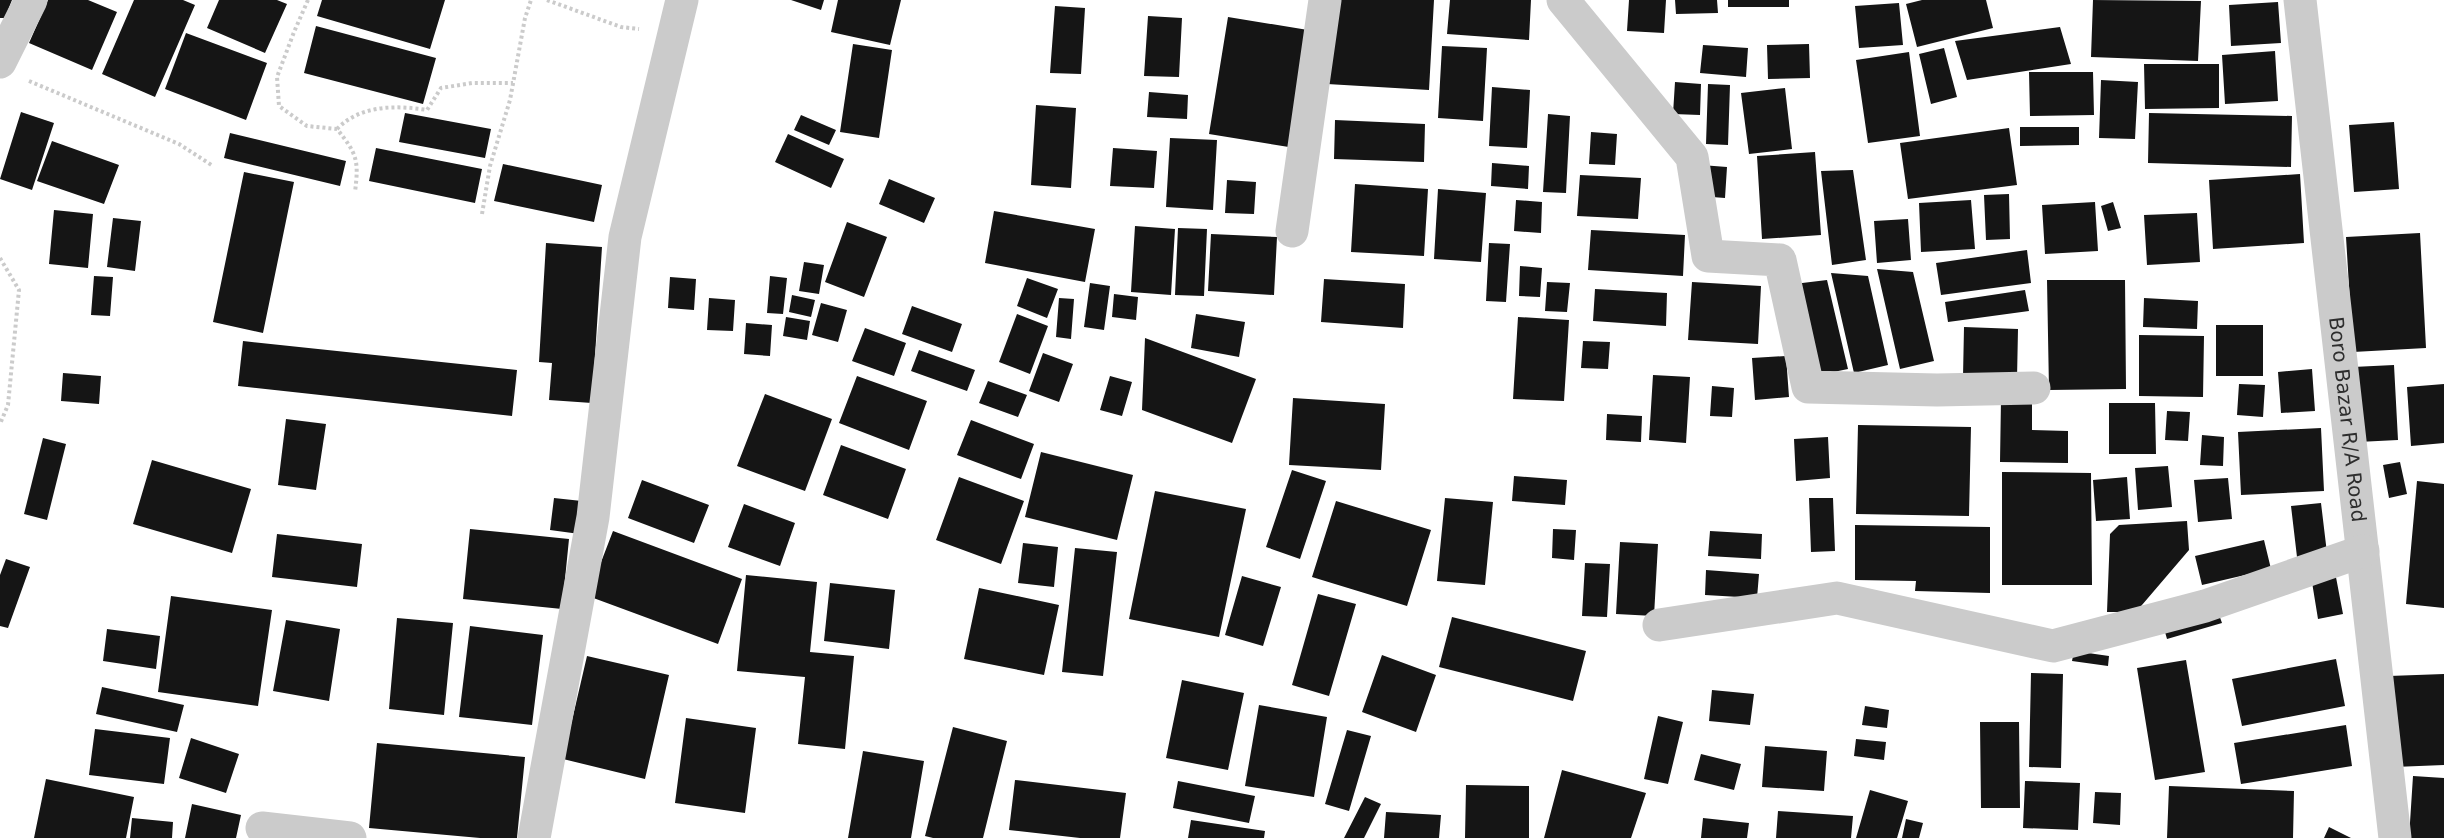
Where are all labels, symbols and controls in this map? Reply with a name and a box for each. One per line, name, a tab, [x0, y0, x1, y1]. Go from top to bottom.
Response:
street label: Boro Bazar R/A Road	[2324, 315, 2371, 523]

